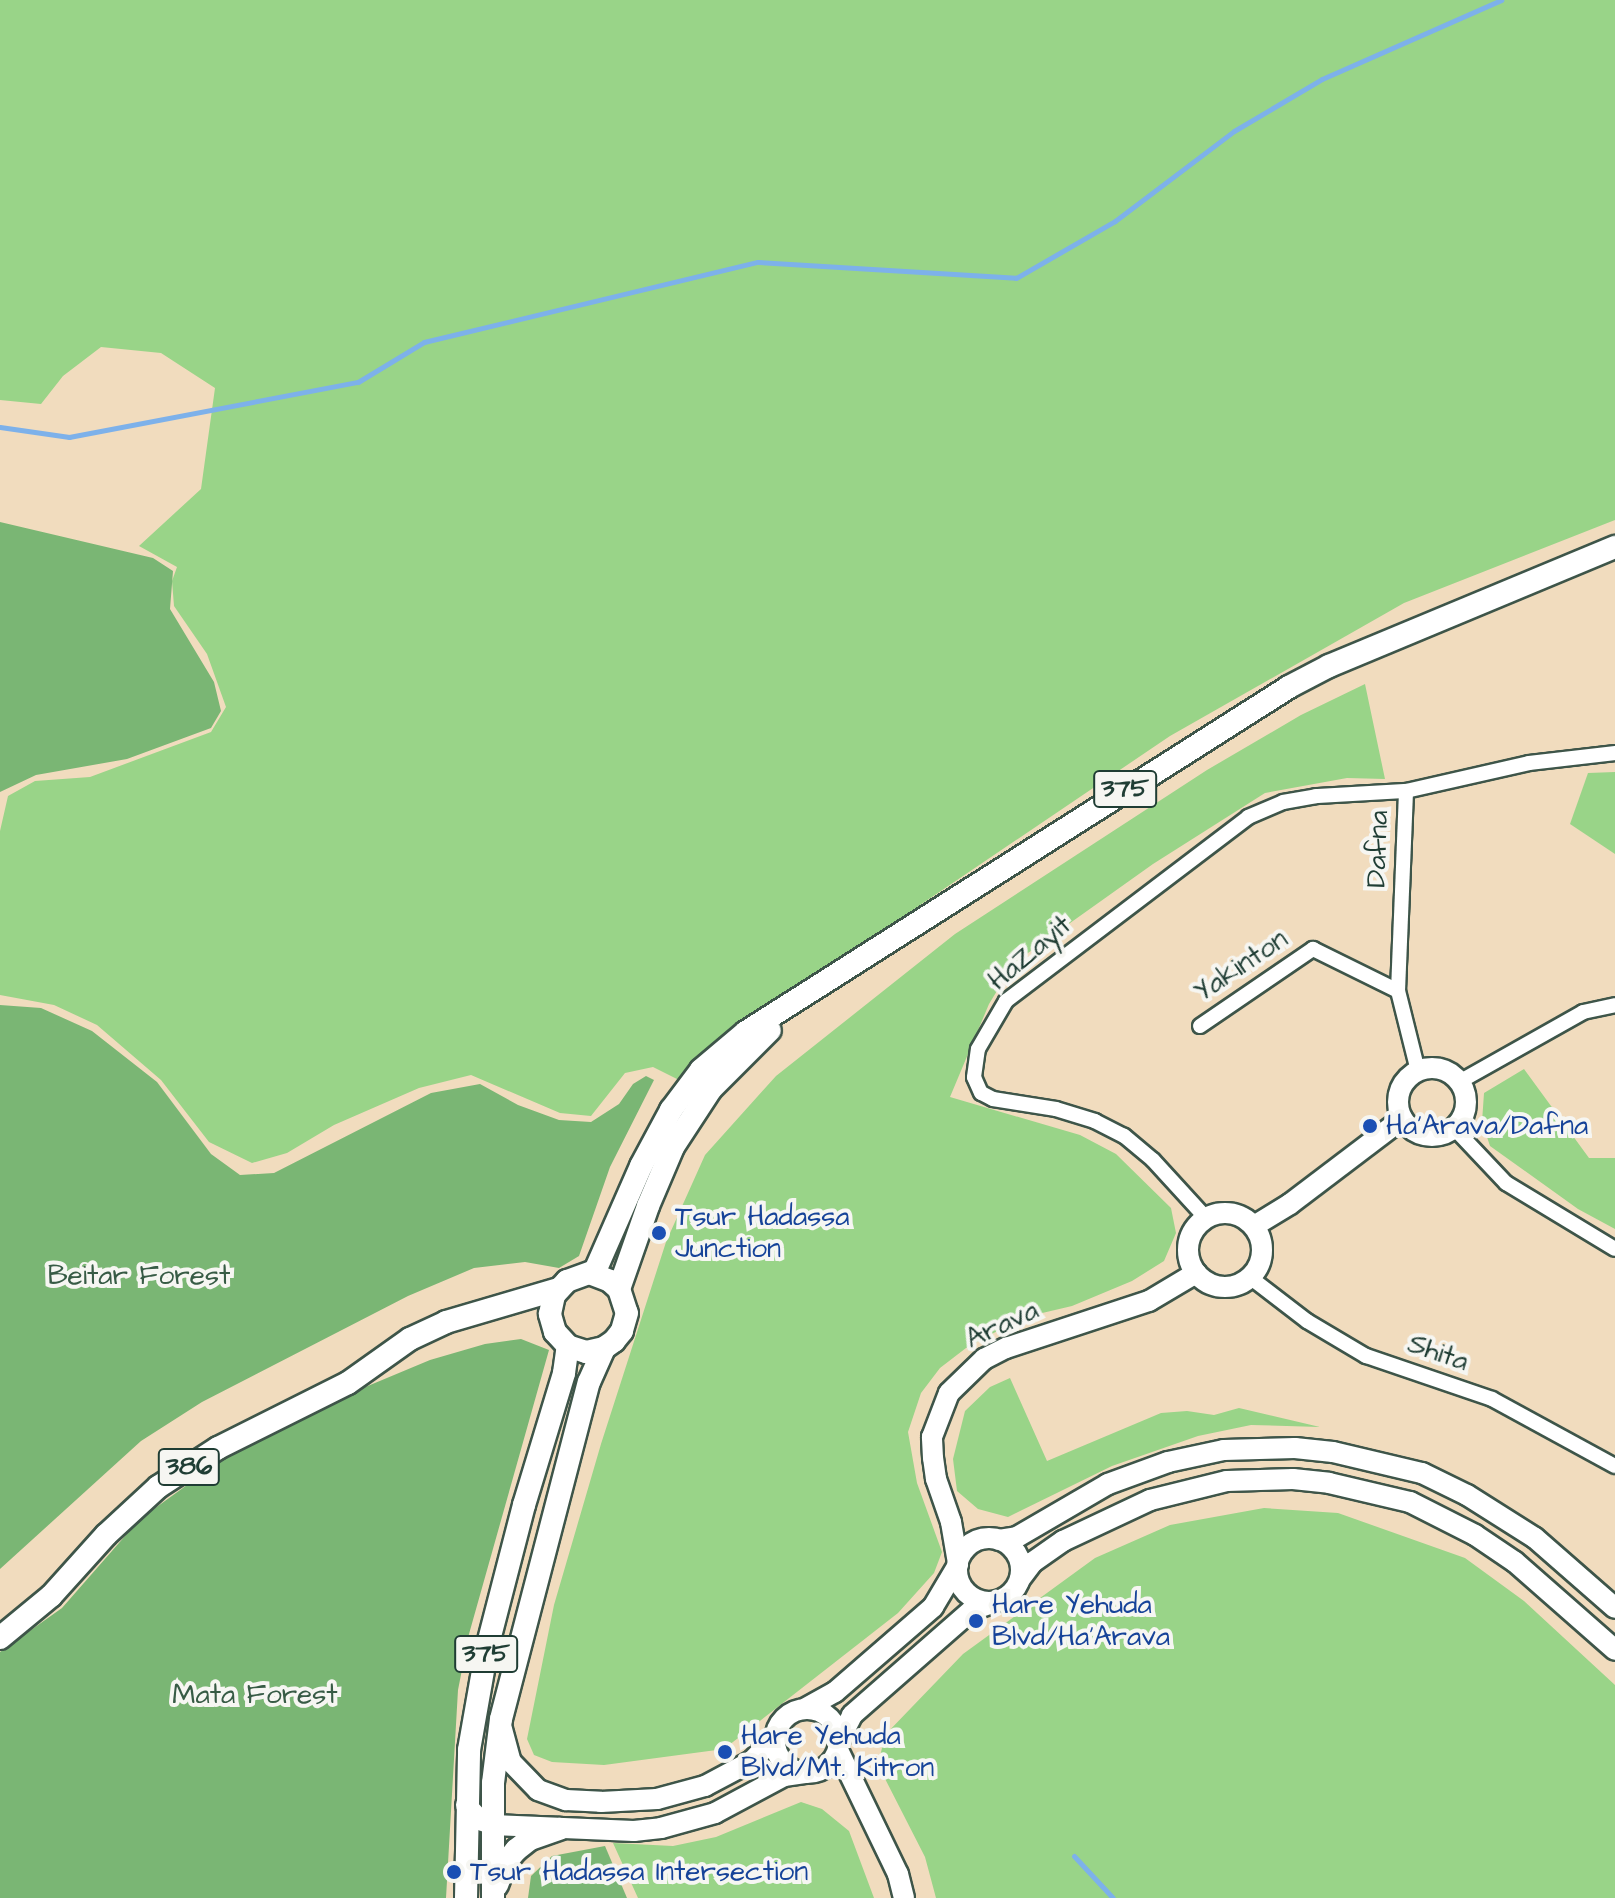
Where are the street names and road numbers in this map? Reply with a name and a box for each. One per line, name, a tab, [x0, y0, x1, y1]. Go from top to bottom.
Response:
road number: 375	[1093, 767, 1157, 811]
street label: Dafna	[1360, 810, 1396, 888]
street label: HaZayit	[982, 909, 1078, 997]
street label: Yakinton	[1188, 923, 1294, 1009]
street label: Arava	[960, 1294, 1044, 1356]
street label: Shita	[1403, 1327, 1473, 1379]
road number: 386	[157, 1445, 221, 1489]
road number: 375	[454, 1632, 518, 1676]

